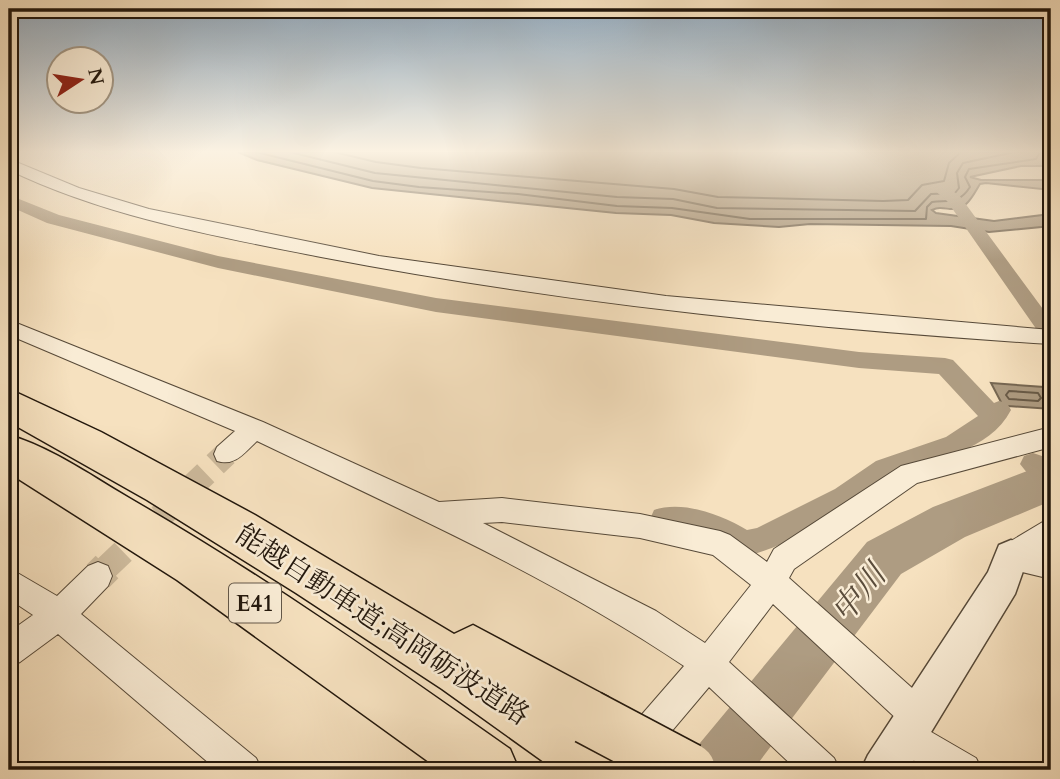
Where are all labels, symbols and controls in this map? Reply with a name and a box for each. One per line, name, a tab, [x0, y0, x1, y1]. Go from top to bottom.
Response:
north arrow	[46, 46, 116, 116]
text: N	[81, 66, 110, 88]
street label: 能越自動車道;高岡砺波道路	[228, 515, 537, 734]
water label: 中川	[821, 553, 898, 632]
road number: E41	[229, 583, 281, 622]

